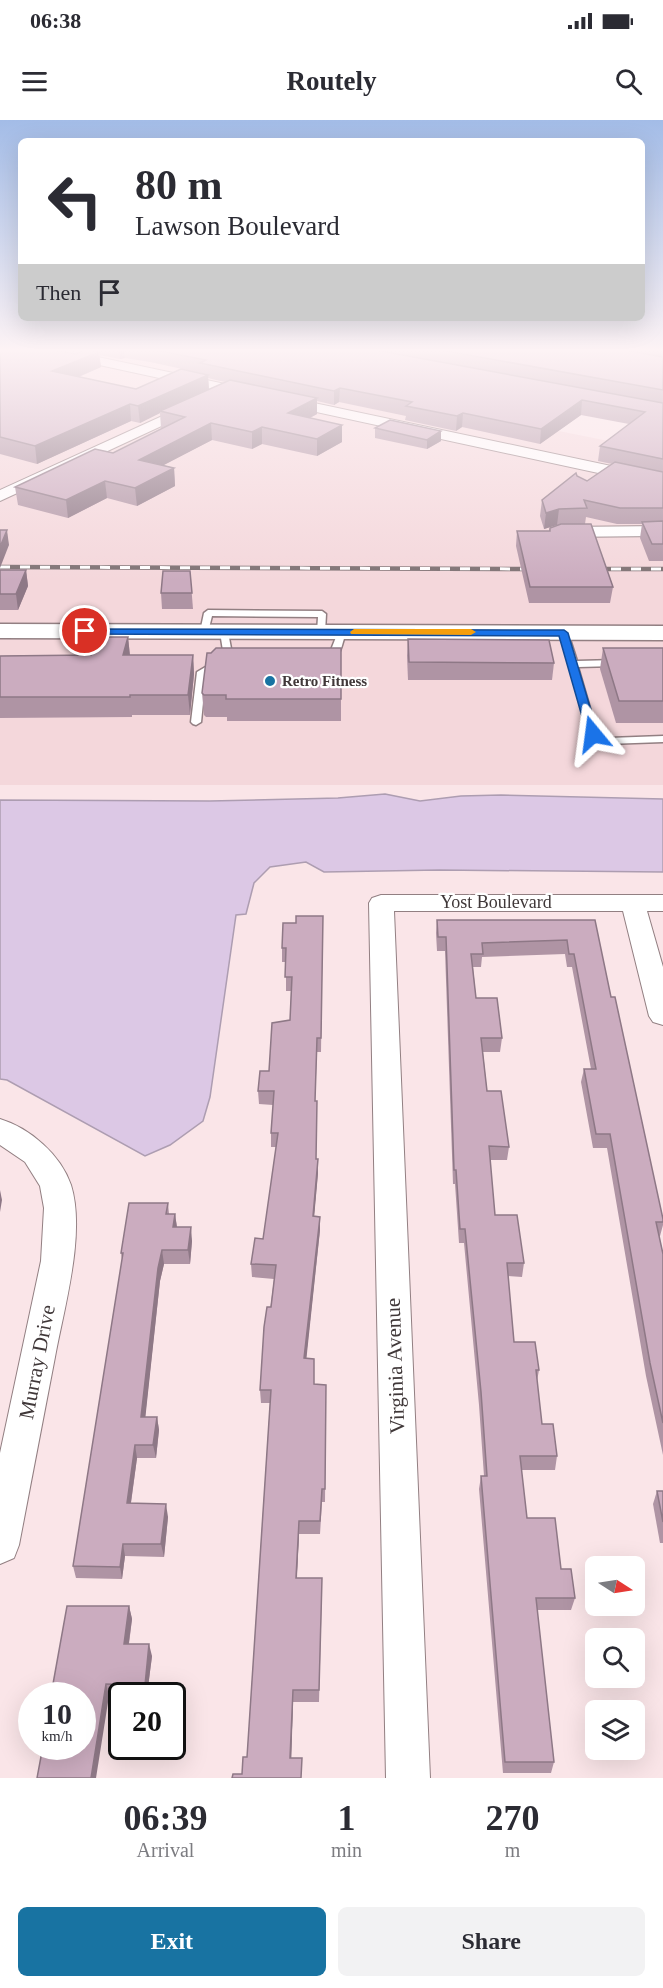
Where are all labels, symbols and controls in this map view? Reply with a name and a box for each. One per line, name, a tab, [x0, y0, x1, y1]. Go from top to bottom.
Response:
text: 06:38	[30, 8, 81, 33]
icon: menu	[18, 65, 51, 98]
icon: search	[612, 65, 645, 98]
text: Routely	[287, 66, 377, 96]
icon: left	[36, 162, 114, 240]
text: 80 m	[135, 162, 223, 208]
text: Lawson Boulevard	[135, 211, 340, 241]
icon: arrive	[93, 276, 126, 309]
text: Then	[36, 280, 81, 305]
pin	[59, 605, 110, 656]
icon: arrive	[68, 614, 101, 647]
place label: Retro Fitness	[282, 673, 367, 689]
marker: Retro Fitness	[263, 674, 277, 688]
position arrow	[561, 702, 625, 766]
street label: Yost Boulevard	[440, 892, 552, 912]
street label: Virginia Avenue	[381, 1298, 409, 1434]
street label: Murray Drive	[14, 1303, 60, 1421]
north arrow	[585, 1556, 645, 1616]
map controls	[585, 1556, 645, 1760]
button: search	[585, 1628, 645, 1688]
speed limit sign: 20	[108, 1682, 186, 1760]
text: 10	[42, 1697, 72, 1730]
button: layers	[585, 1700, 645, 1760]
text: km/h	[42, 1728, 72, 1744]
text: 06:39	[123, 1798, 207, 1838]
text: 1	[338, 1798, 356, 1838]
text: 270	[486, 1798, 540, 1838]
text: Arrival	[137, 1839, 194, 1861]
text: min	[331, 1839, 362, 1861]
text: m	[505, 1839, 520, 1861]
button: Exit	[18, 1907, 326, 1976]
button: Share	[338, 1907, 645, 1976]

